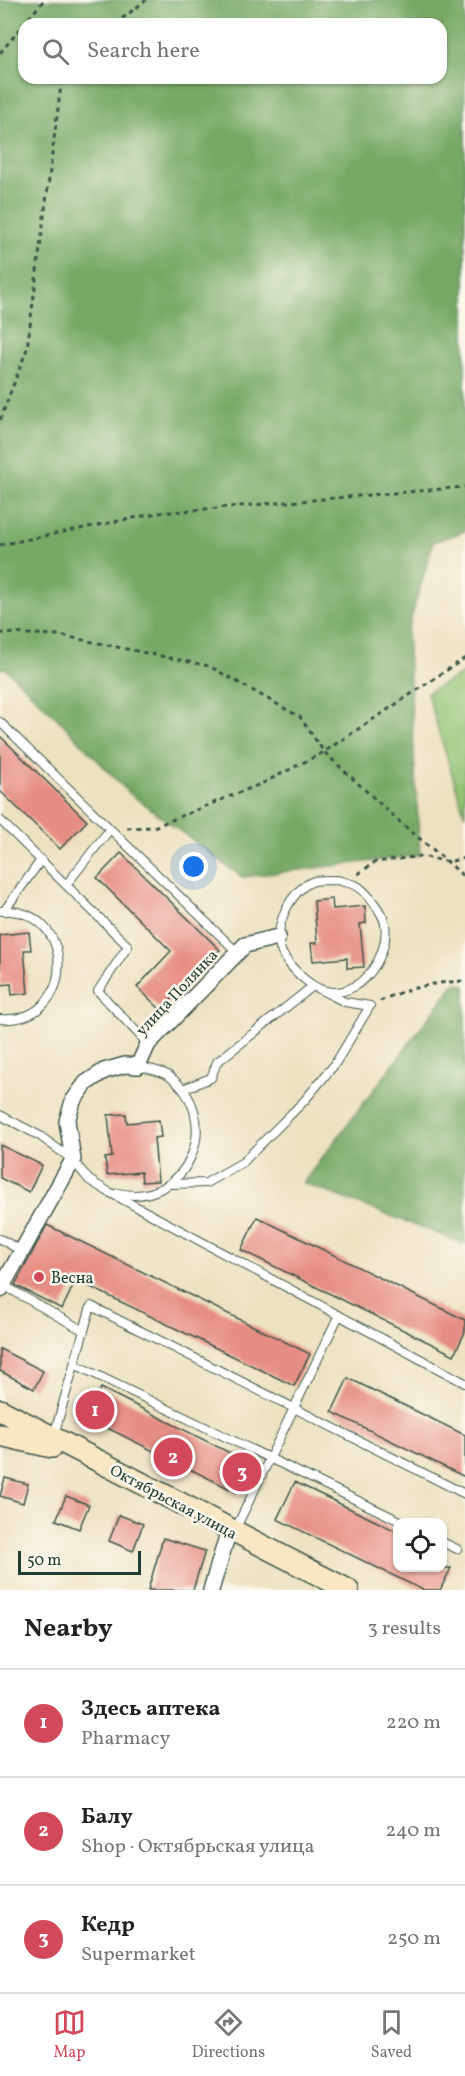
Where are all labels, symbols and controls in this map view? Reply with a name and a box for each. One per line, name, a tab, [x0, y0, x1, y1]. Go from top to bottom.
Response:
search box	[18, 18, 447, 84]
icon: search	[39, 35, 72, 68]
text: Search here	[87, 36, 200, 67]
your location	[179, 852, 208, 881]
street label: улица Полянка	[131, 945, 224, 1042]
place label: Весна	[51, 1268, 93, 1290]
marker: Весна	[32, 1270, 46, 1284]
pin: 1	[76, 1388, 115, 1432]
pin: 2	[154, 1434, 192, 1480]
pin: 3	[222, 1450, 262, 1494]
street label: Октябрьская улица	[106, 1460, 241, 1546]
map controls	[393, 1518, 447, 1572]
button: locate	[393, 1518, 447, 1572]
scale bar	[18, 1548, 141, 1576]
text: 50 m	[27, 1550, 61, 1572]
text: Nearby	[24, 1611, 113, 1647]
text: 3 results	[367, 1615, 441, 1643]
text: Здесь аптека	[81, 1694, 221, 1725]
text: 1	[39, 1709, 48, 1737]
text: 220 m	[386, 1709, 441, 1737]
text: Pharmacy	[81, 1725, 170, 1753]
text: Балу	[81, 1802, 133, 1833]
text: 2	[38, 1817, 49, 1845]
text: 240 m	[386, 1817, 441, 1845]
text: Shop · Октябрьская улица	[81, 1833, 315, 1861]
text: Кедр	[81, 1910, 135, 1941]
text: 3	[38, 1925, 49, 1953]
text: 250 m	[387, 1925, 441, 1953]
text: Supermarket	[81, 1941, 196, 1969]
tab: Map	[53, 2006, 86, 2064]
tab: Directions	[192, 2006, 265, 2064]
tab: Saved	[371, 2006, 412, 2064]

